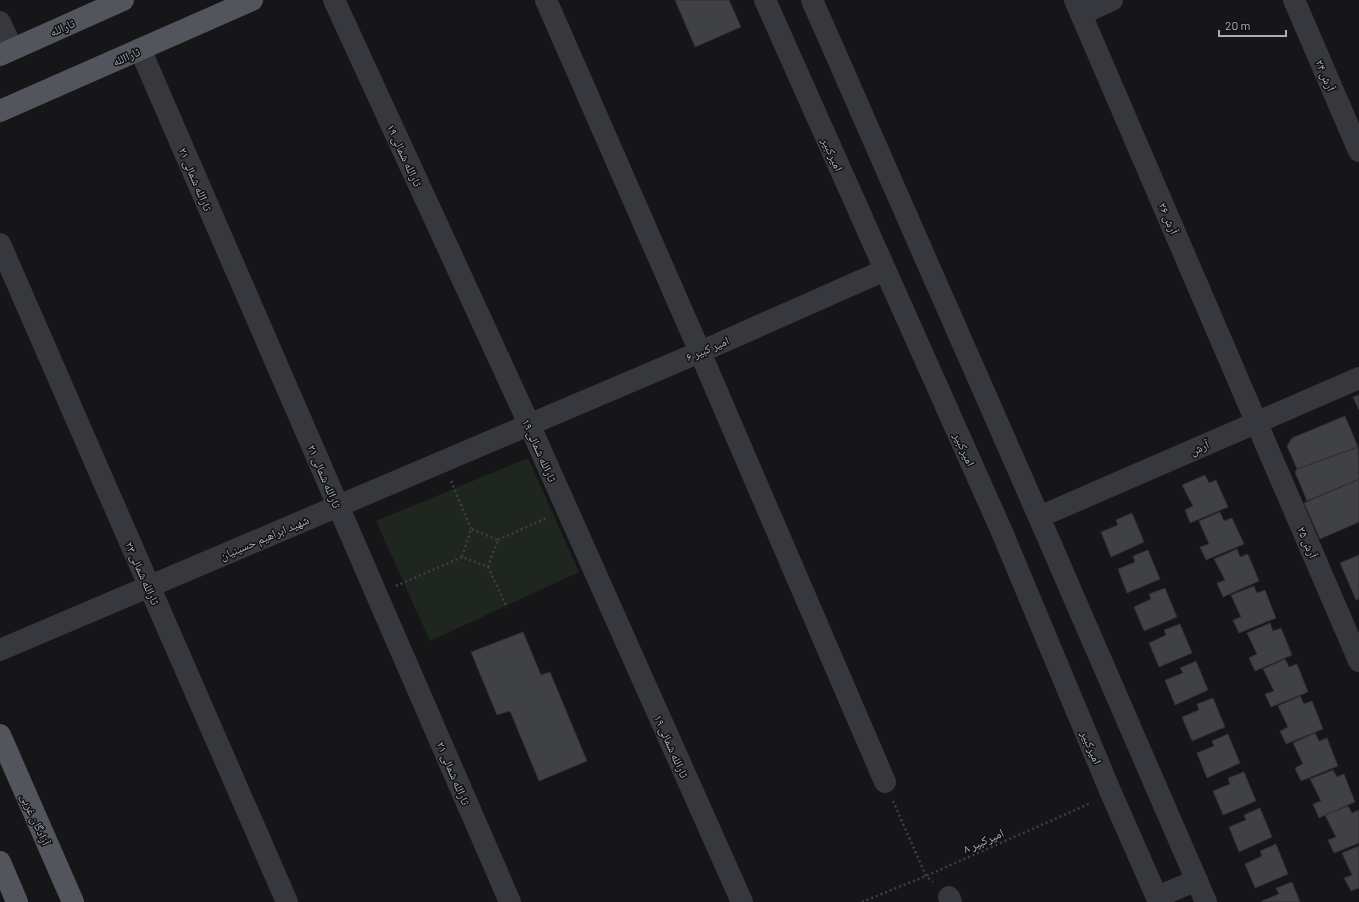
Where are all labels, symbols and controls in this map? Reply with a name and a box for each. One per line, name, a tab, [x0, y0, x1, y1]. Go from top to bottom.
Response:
scale bar	[1219, 12, 1286, 38]
street label: ثارالله	[47, 15, 77, 39]
text: 20 m	[1225, 18, 1251, 32]
street label: ثاراالله	[110, 44, 142, 68]
street label: آرش ۲۴	[1312, 57, 1339, 94]
street label: ثارالله شمالی ۱۹	[383, 121, 426, 190]
street label: امیرکبیر	[818, 134, 847, 174]
street label: ثارالله شمالی ۲۱	[175, 145, 216, 214]
street label: آرش ۲۶	[1155, 200, 1182, 237]
street label: امیر کبیر ۶	[683, 333, 731, 365]
street label: ثارالله شمالی ۱۹	[519, 416, 560, 485]
street label: امیرکبیر	[950, 429, 979, 469]
street label: آرش	[1187, 436, 1212, 458]
street label: ثارالله شمالی ۲۱	[304, 442, 345, 511]
street label: شهید ابراهیم حسینیان	[217, 512, 312, 564]
street label: آرش ۲۵	[1294, 524, 1321, 561]
street label: ثارالله شمالی ۲۳	[122, 539, 163, 608]
street label: ثارالله شمالی ۱۹	[651, 712, 692, 781]
street label: امیرکبیر	[1077, 727, 1105, 767]
street label: ثارالله شمالی ۲۱	[433, 739, 474, 808]
street label: آزادگان غربی	[17, 791, 54, 848]
street label: امیرکبیر ۸	[961, 825, 1006, 856]

